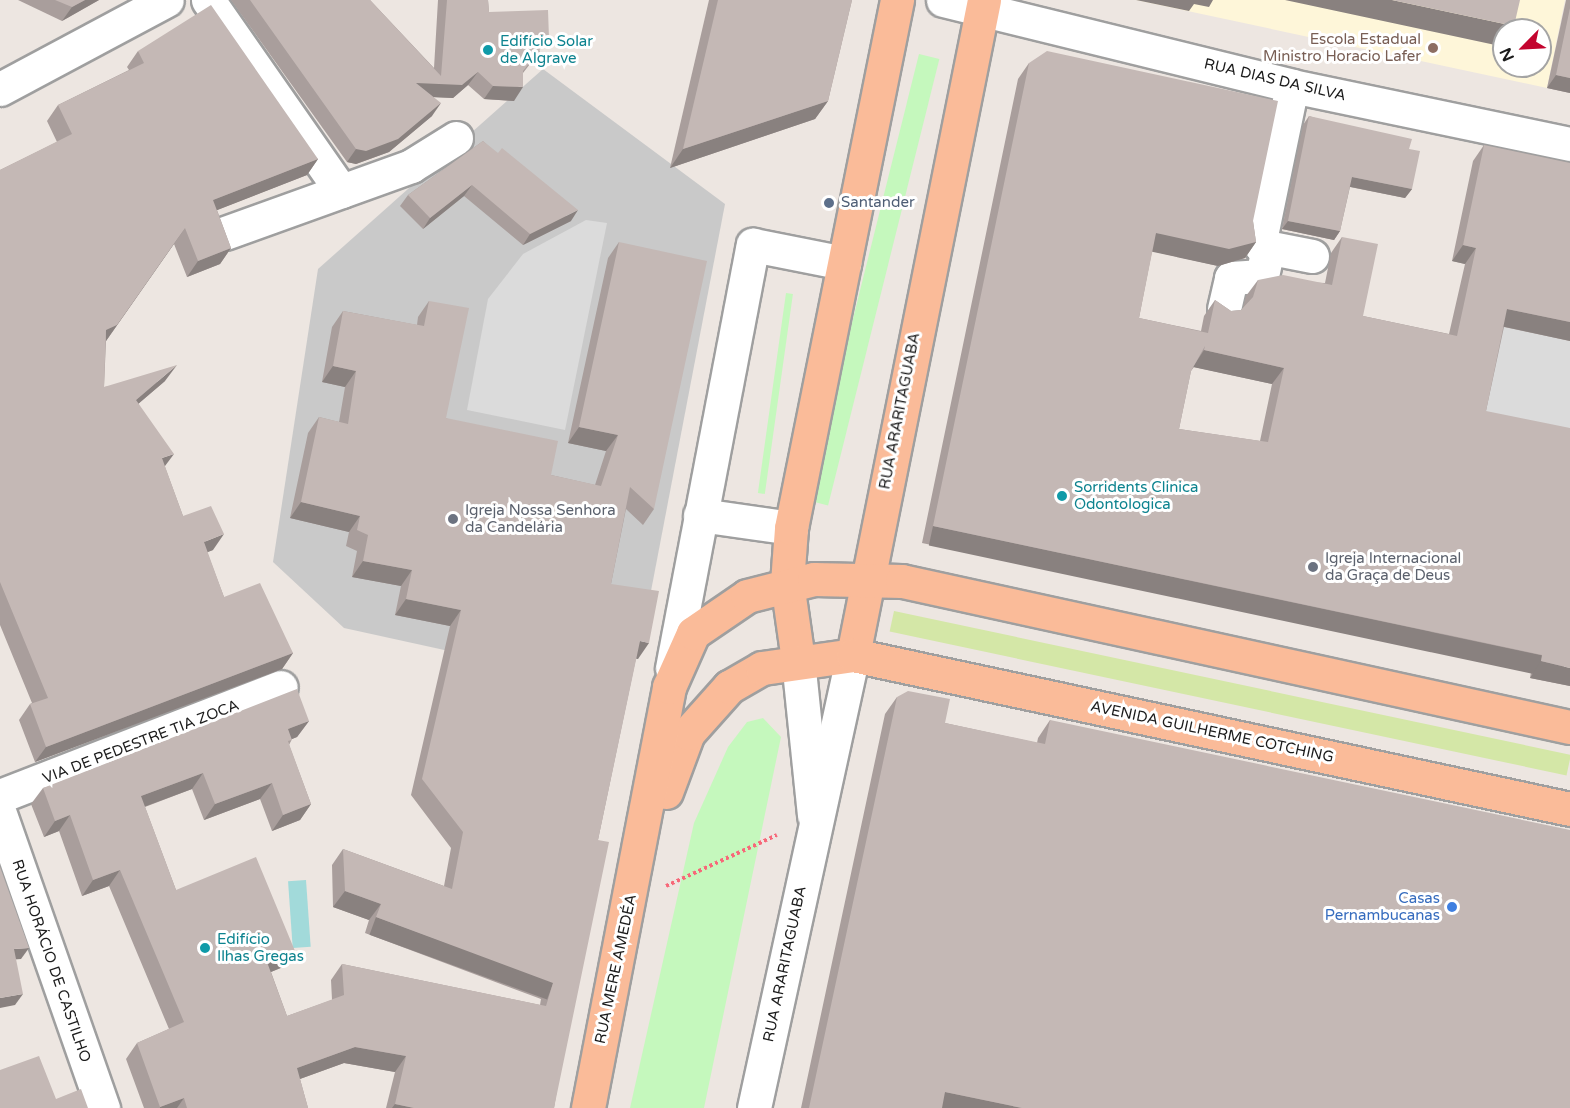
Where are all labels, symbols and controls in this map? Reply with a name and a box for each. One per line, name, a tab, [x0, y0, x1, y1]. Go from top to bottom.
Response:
north arrow	[1492, 18, 1552, 78]
place label: Escola Estadual Ministro Horacio Lafer	[1263, 30, 1421, 65]
place label: Edifício Solar de Algrave	[500, 32, 593, 67]
marker: Escola Estadual Ministro Horacio Lafer	[1426, 41, 1440, 55]
marker: Edifício Solar de Algrave	[481, 43, 495, 57]
text: N	[1496, 45, 1519, 64]
street label: RUA DIAS DA SILVA	[1202, 55, 1348, 105]
place label: Santander	[841, 194, 915, 212]
marker: Santander	[822, 196, 836, 210]
street label: RUA ARARITAGUABA	[876, 331, 924, 491]
place label: Sorridents Clinica Odontologica	[1074, 478, 1199, 513]
marker: Sorridents Clinica Odontologica	[1055, 489, 1069, 503]
place label: Igreja Nossa Senhora da Candelária	[465, 501, 616, 536]
marker: Igreja Nossa Senhora da Candelária	[446, 512, 460, 526]
place label: Igreja Internacional da Graça de Deus	[1325, 549, 1461, 584]
marker: Igreja Internacional da Graça de Deus	[1306, 560, 1320, 574]
street label: VIA DE PEDESTRE TIA ZOCA	[40, 696, 242, 788]
street label: AVENIDA GUILHERME COTCHING	[1089, 697, 1335, 767]
street label: RUA HORÁCIO DE CASTILHO	[8, 857, 94, 1065]
street label: RUA ARARITAGUABA	[760, 884, 810, 1044]
place label: Casas Pernambucanas	[1325, 889, 1440, 924]
street label: RUA MERE AMEDÉA	[591, 893, 641, 1045]
marker: Casas Pernambucanas	[1445, 900, 1459, 914]
place label: Edifício Ilhas Gregas	[217, 930, 304, 965]
marker: Edifício Ilhas Gregas	[198, 941, 212, 955]

